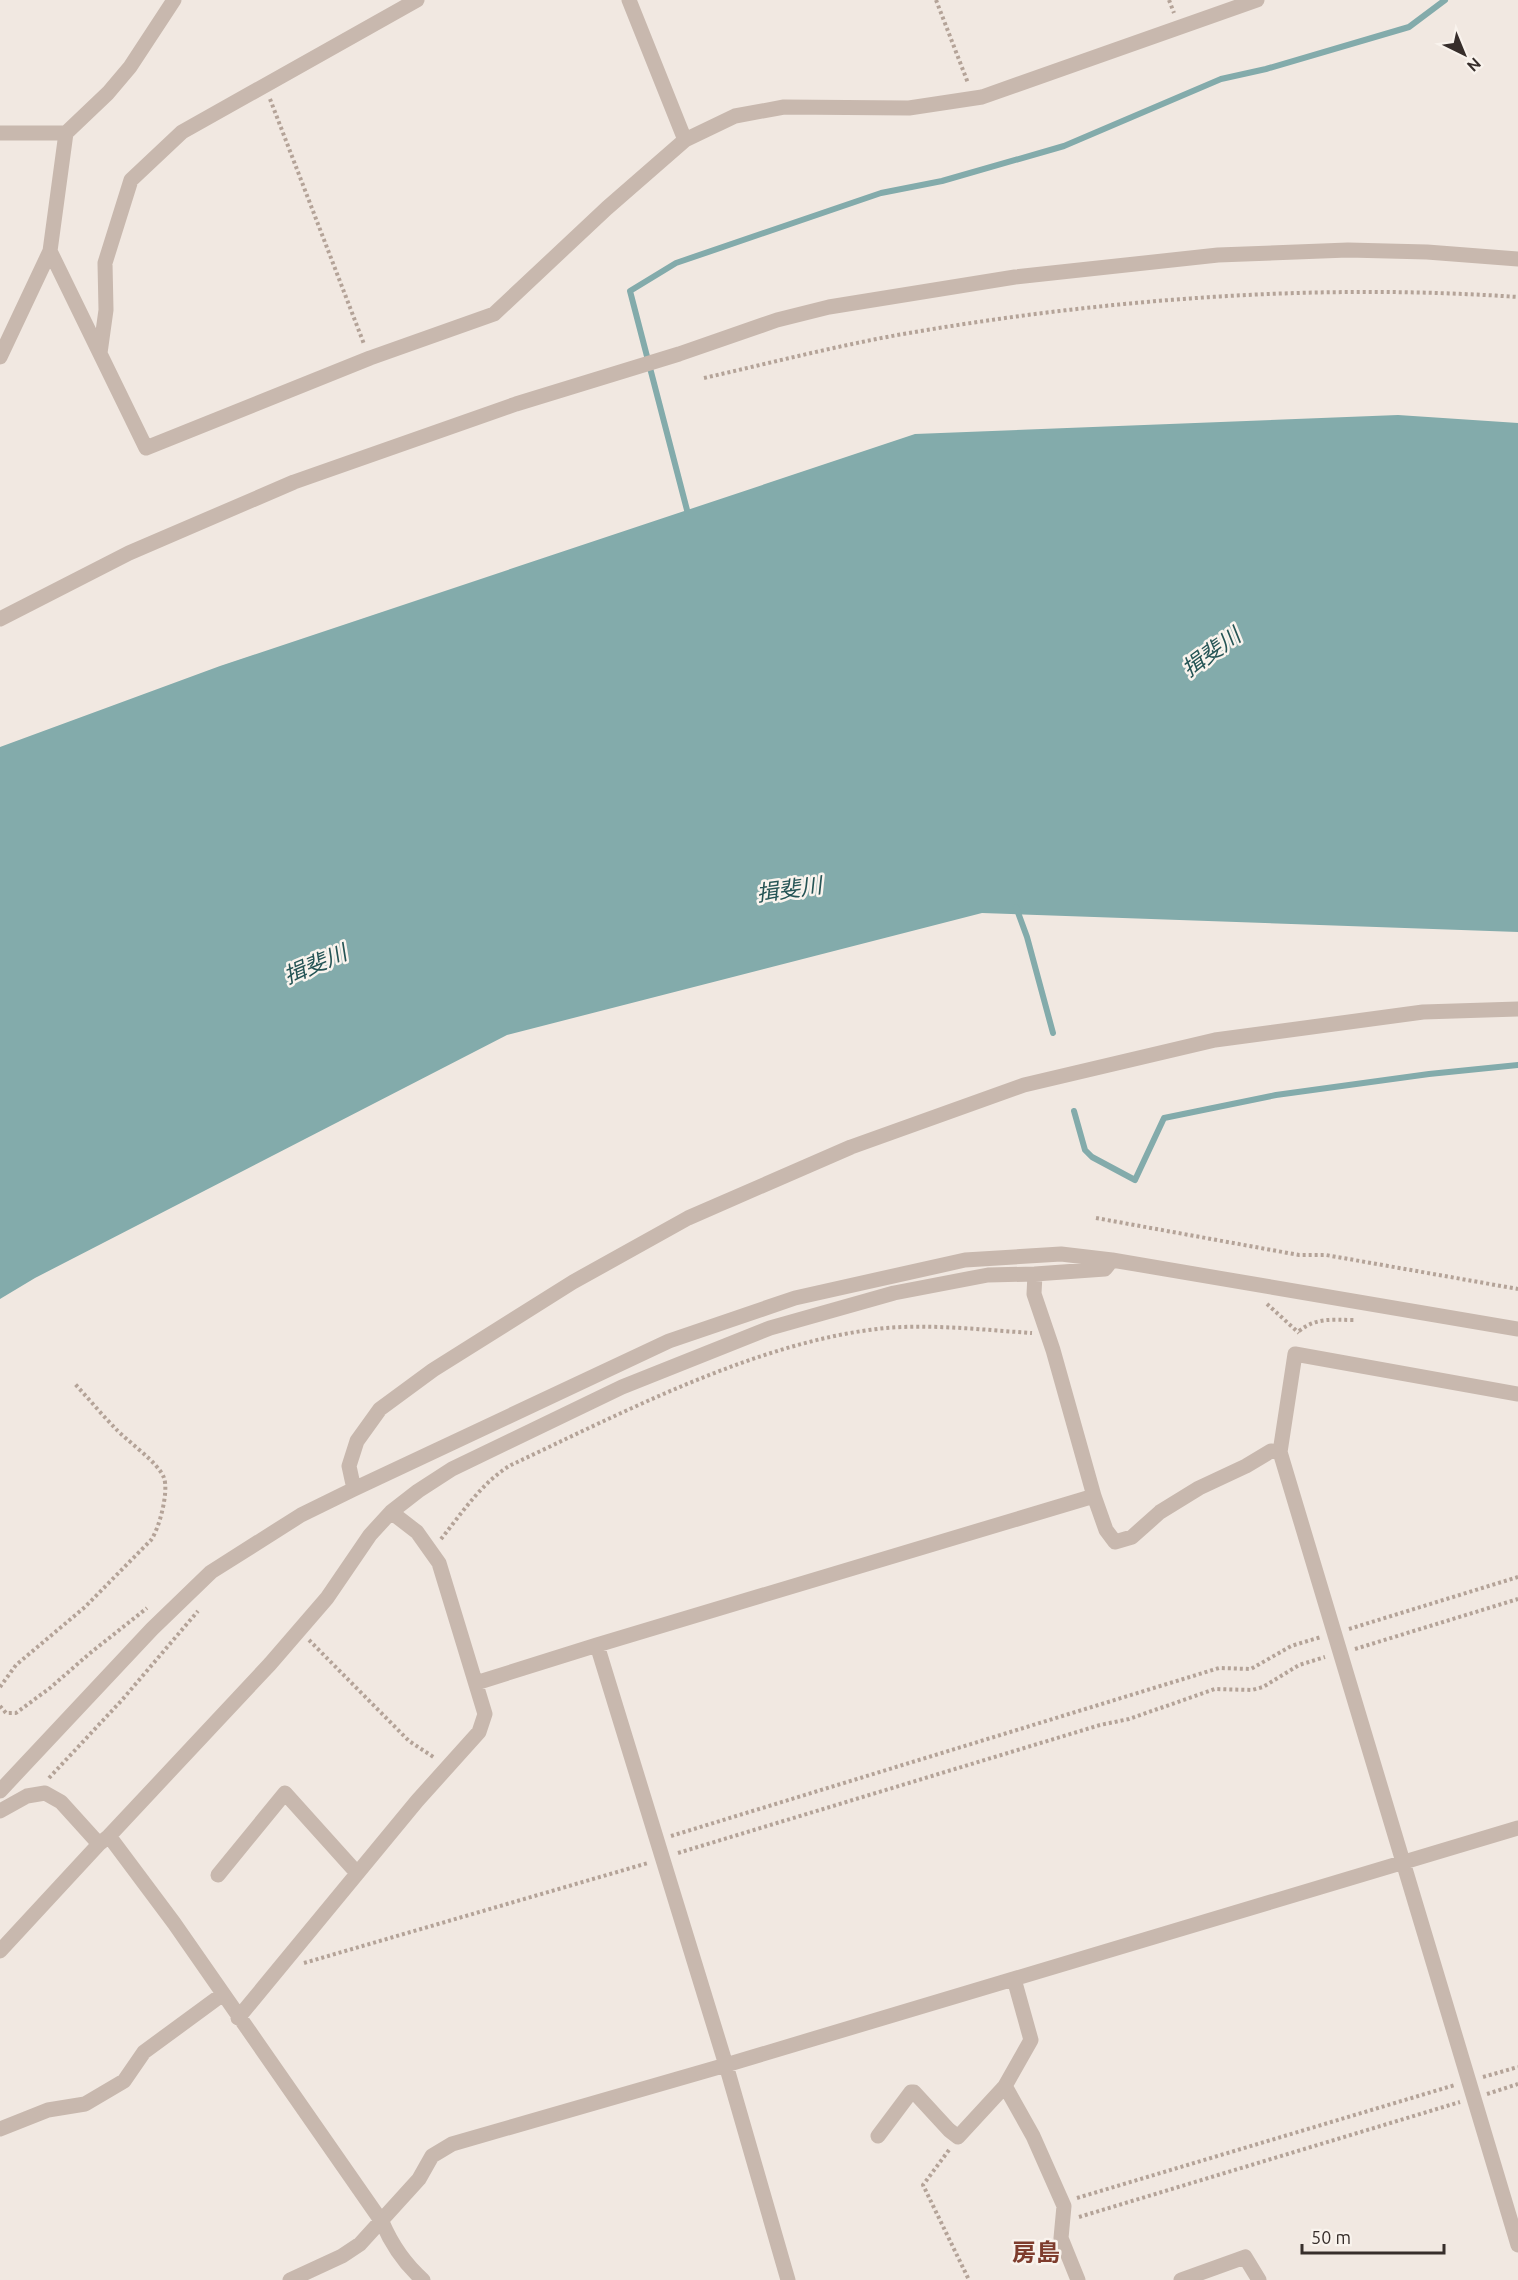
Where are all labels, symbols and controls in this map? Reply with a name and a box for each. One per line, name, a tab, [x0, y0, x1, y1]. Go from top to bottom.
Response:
north arrow	[1434, 24, 1494, 84]
text: N	[1464, 54, 1485, 76]
water label: 揖斐川	[1177, 621, 1246, 681]
water label: 揖斐川	[755, 871, 825, 905]
water label: 揖斐川	[280, 938, 352, 988]
scale bar	[1302, 2217, 1444, 2255]
text: 50 m	[1311, 2227, 1351, 2247]
district label: 房島	[1012, 2239, 1060, 2266]

